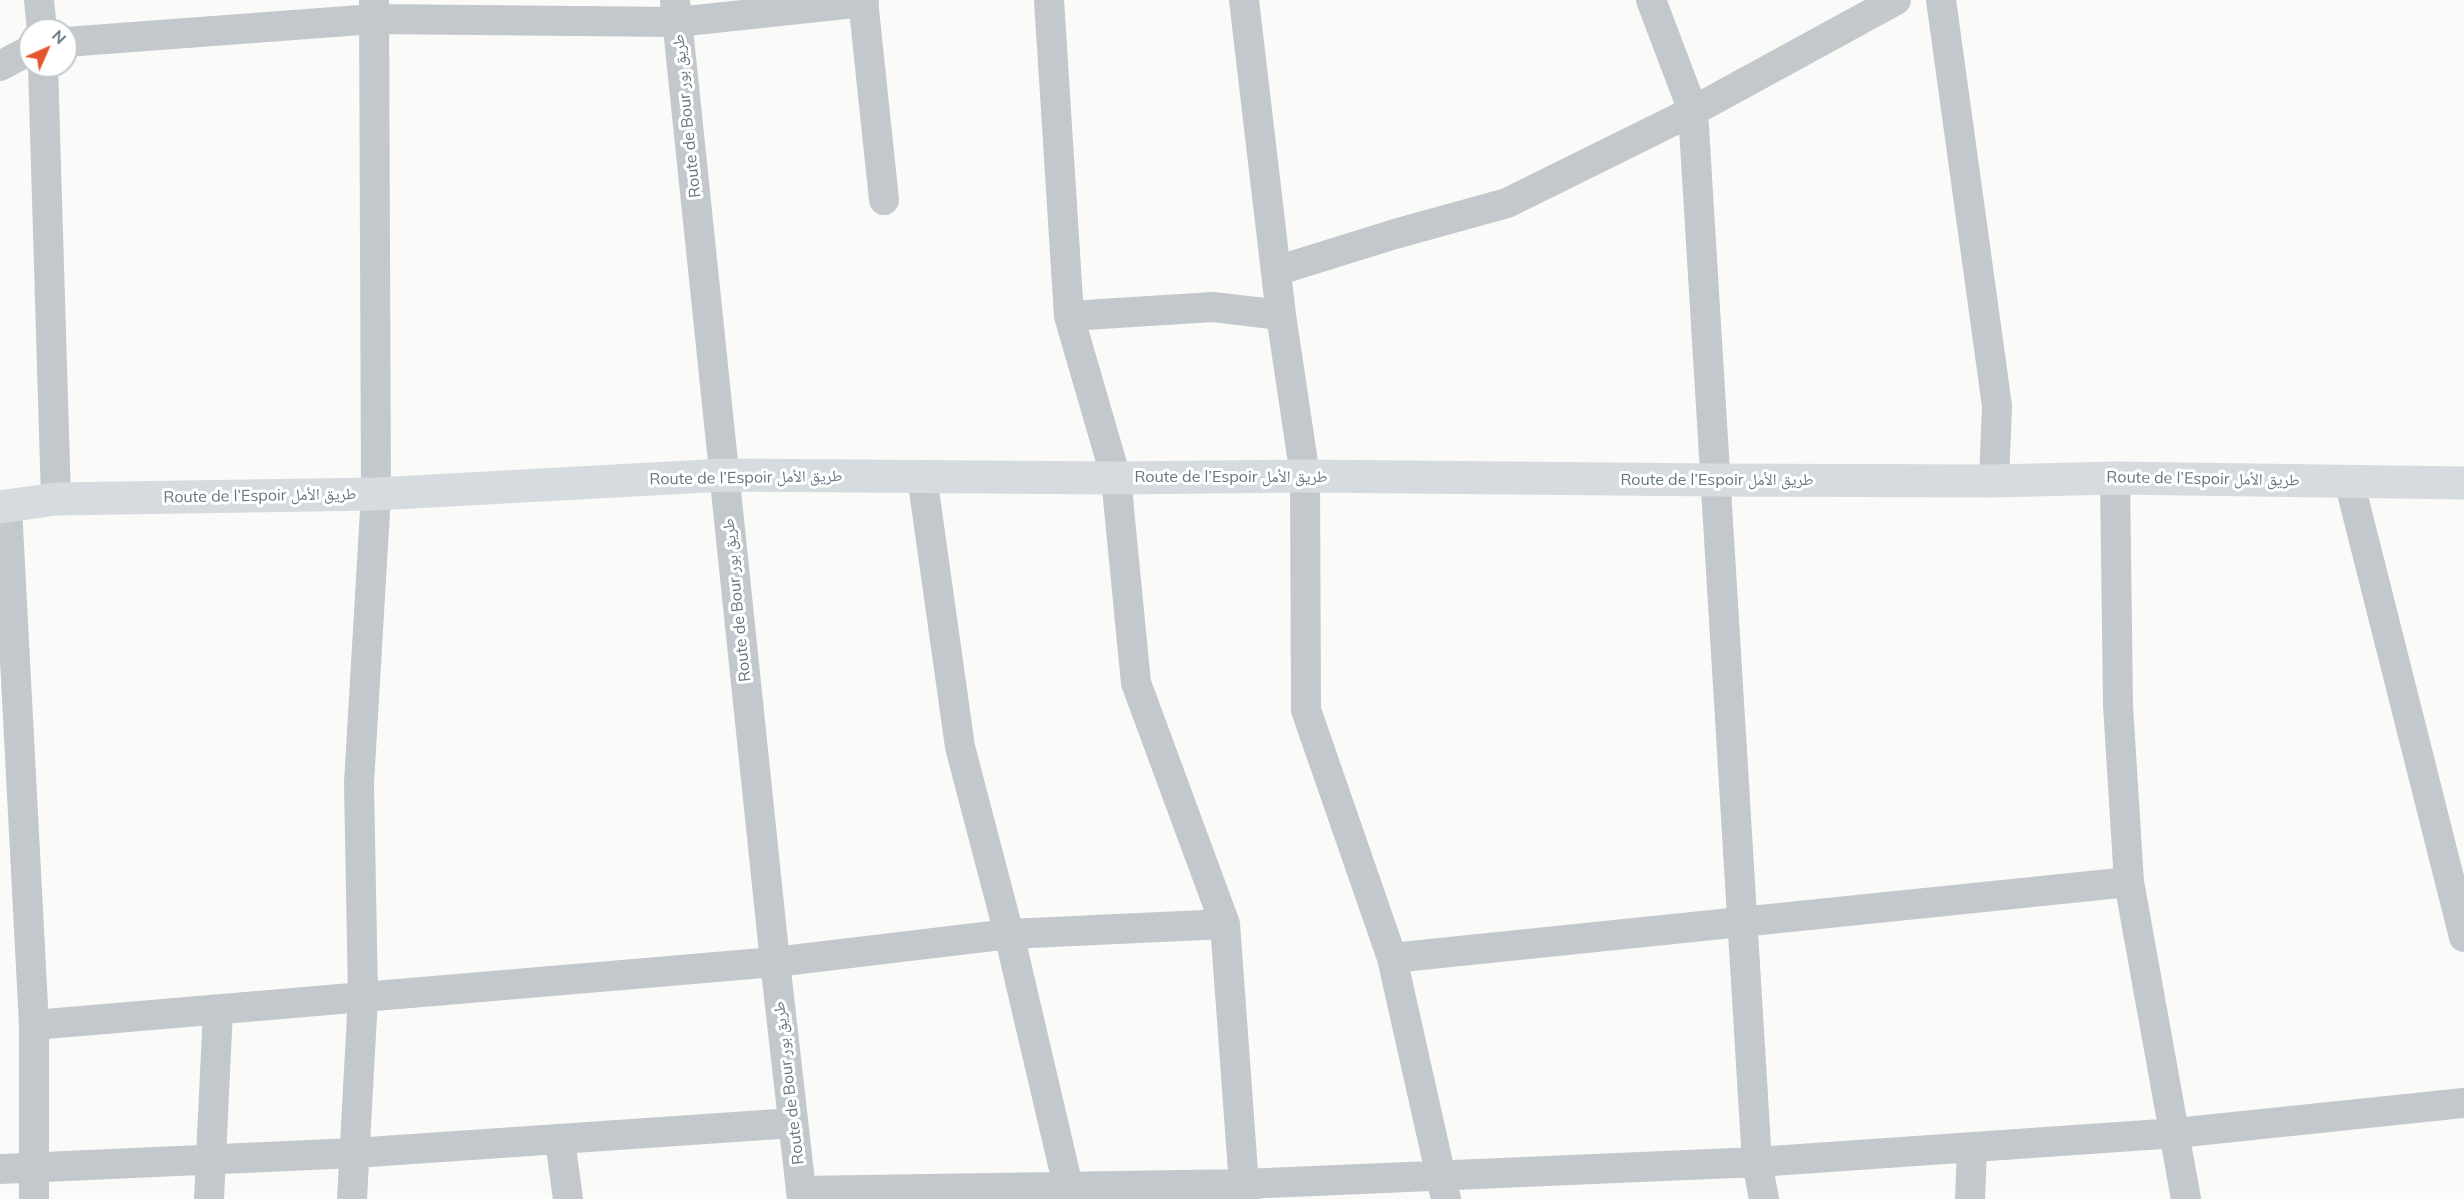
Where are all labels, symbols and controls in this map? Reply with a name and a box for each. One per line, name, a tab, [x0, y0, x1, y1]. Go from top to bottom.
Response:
north arrow	[18, 18, 78, 78]
text: N	[48, 25, 71, 48]
street label: Route de Bour طريق بور	[669, 33, 705, 199]
street label: Route de l’Espoir طريق الأمل	[649, 467, 843, 489]
street label: Route de l’Espoir طريق الأمل	[1134, 467, 1328, 487]
street label: Route de l’Espoir طريق الأمل	[2106, 468, 2300, 490]
street label: Route de l’Espoir طريق الأمل	[1620, 470, 1814, 490]
street label: Route de l’Espoir طريق الأمل	[163, 485, 357, 507]
street label: Route de Bour طريق بور	[719, 517, 755, 683]
street label: Route de Bour طريق بور	[769, 1000, 809, 1166]

